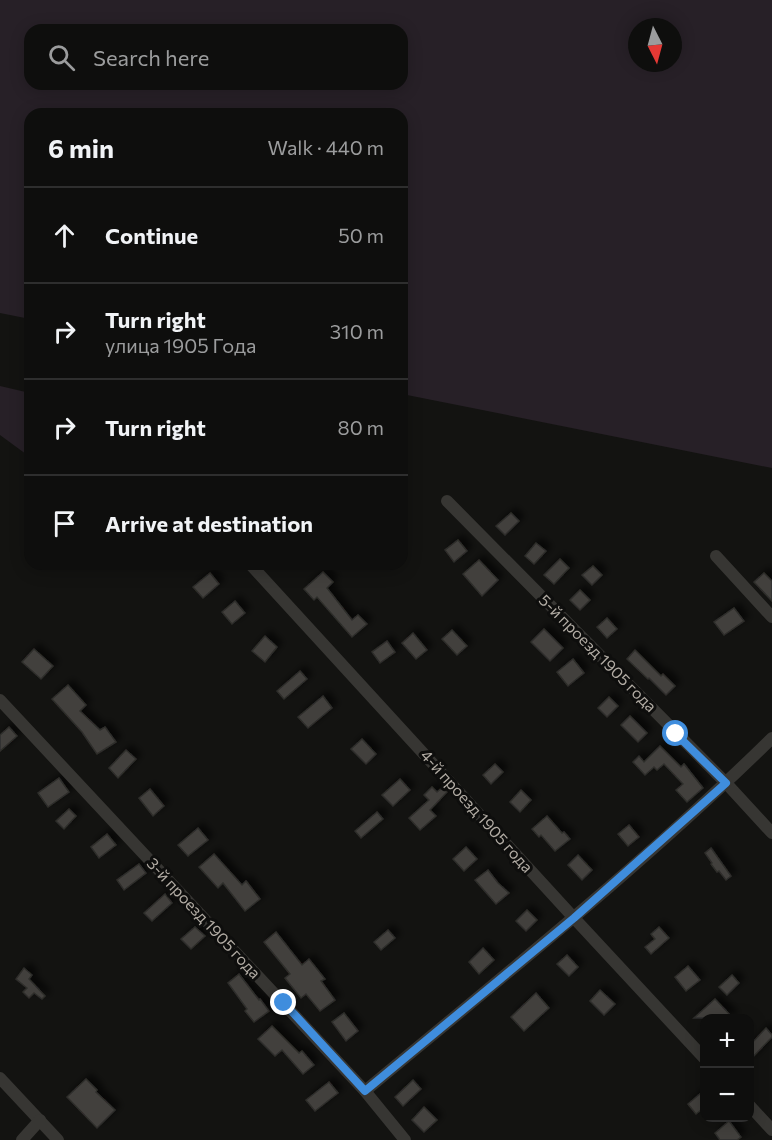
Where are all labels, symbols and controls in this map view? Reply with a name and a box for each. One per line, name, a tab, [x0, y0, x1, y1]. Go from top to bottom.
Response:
north arrow	[628, 18, 682, 72]
search box	[24, 24, 408, 90]
icon: search	[45, 41, 78, 74]
text: Search here	[93, 44, 209, 71]
text: 6 min	[48, 132, 114, 163]
text: Walk · 440 m	[268, 135, 384, 159]
icon: ahead	[48, 219, 81, 252]
text: Continue	[105, 222, 198, 249]
text: 50 m	[338, 223, 384, 247]
text: Turn right	[105, 306, 206, 333]
icon: right	[48, 315, 81, 348]
text: 310 m	[330, 319, 384, 343]
text: улица 1905 Года	[105, 333, 256, 357]
icon: right	[48, 411, 81, 444]
text: Turn right	[105, 414, 206, 441]
text: 80 m	[338, 415, 384, 439]
icon: arrive	[48, 507, 81, 540]
text: Arrive at destination	[105, 510, 313, 537]
street label: 5-й проезд 1905 года	[536, 590, 661, 715]
route start	[662, 720, 688, 746]
street label: 4-й проезд 1905 года	[417, 745, 537, 876]
street label: 3-й проезд 1905 года	[144, 853, 265, 982]
route end	[270, 989, 296, 1015]
map controls	[700, 1014, 754, 1122]
button: +	[700, 1014, 754, 1068]
button: −	[700, 1068, 754, 1122]

